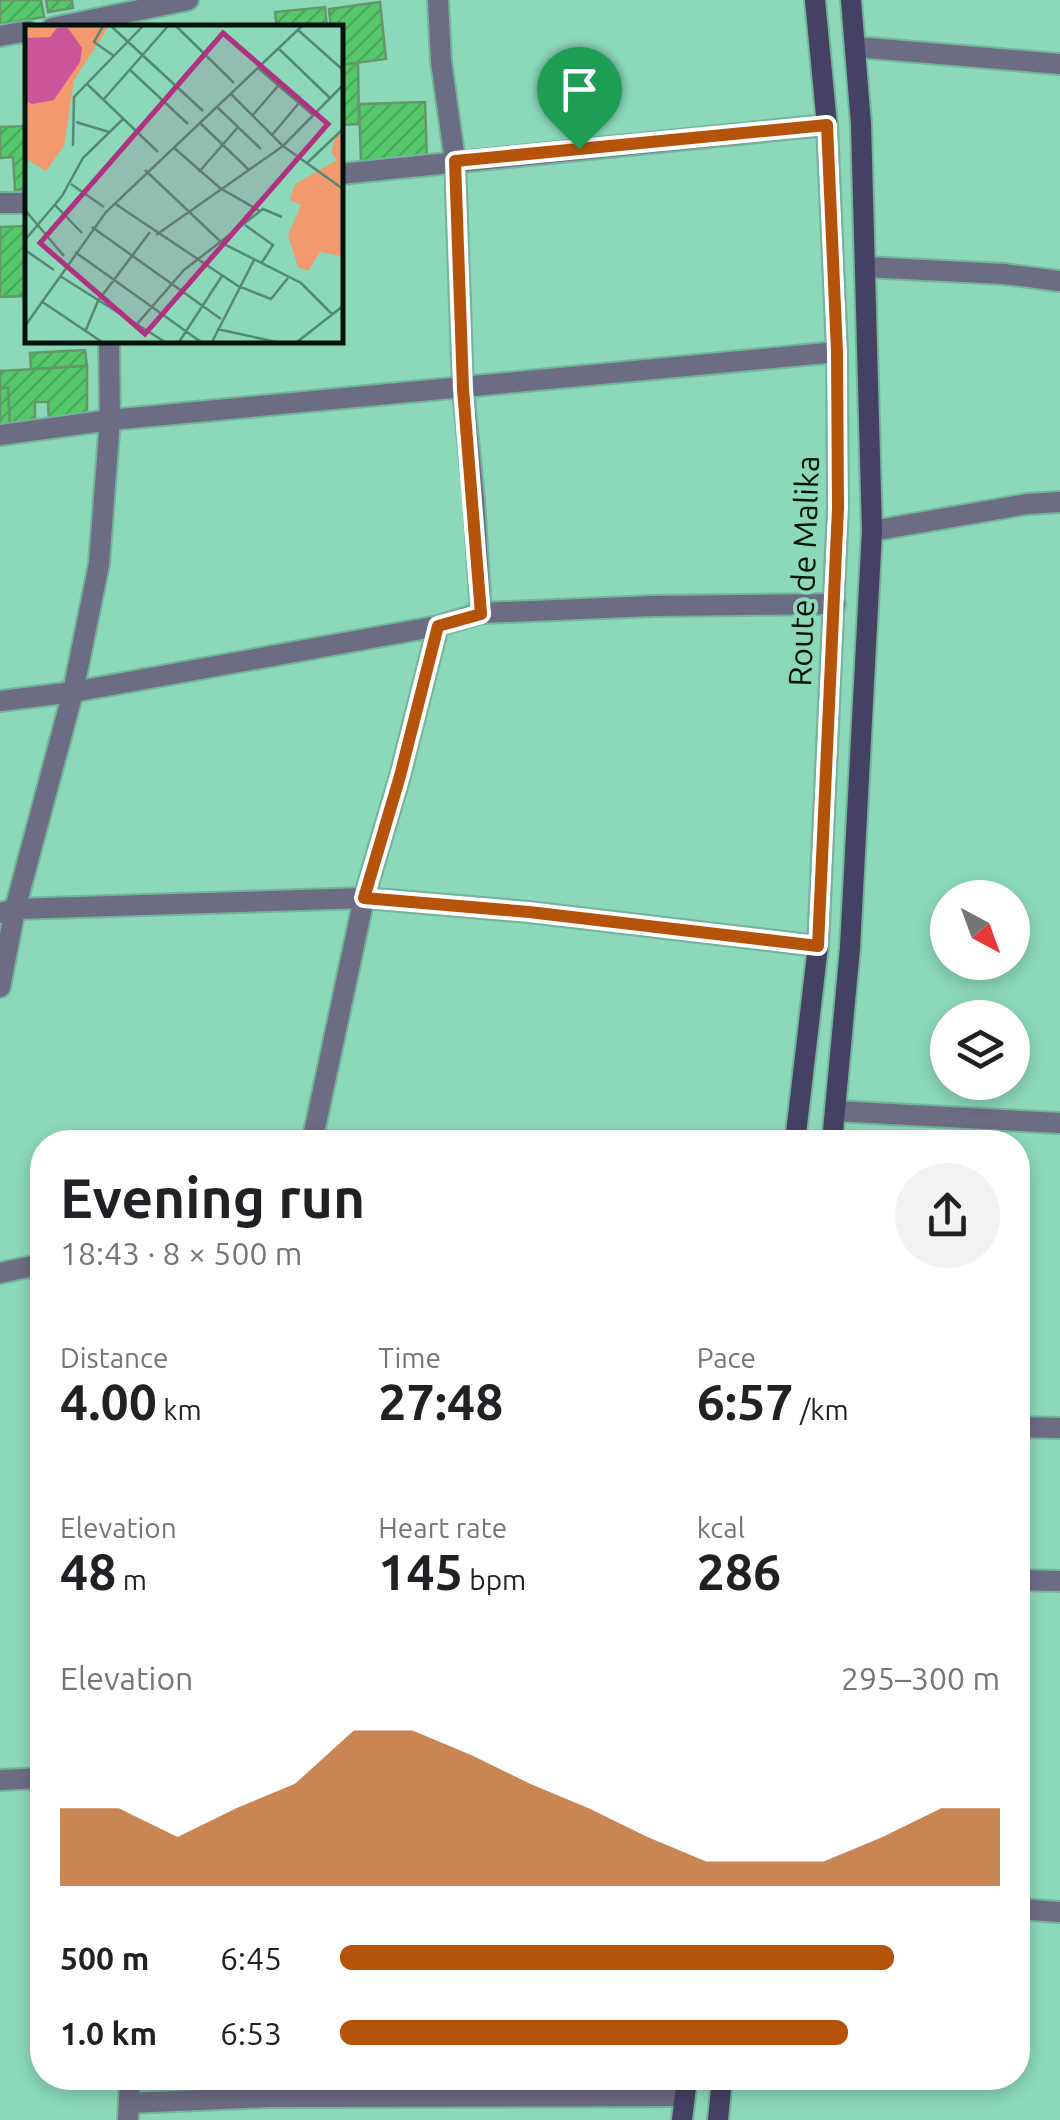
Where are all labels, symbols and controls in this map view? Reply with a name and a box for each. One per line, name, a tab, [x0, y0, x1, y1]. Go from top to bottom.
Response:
inset map	[25, 25, 342, 342]
pin	[537, 47, 622, 150]
icon: arrive	[552, 62, 607, 117]
street label: Route de Malika	[781, 455, 825, 687]
north arrow	[930, 880, 1030, 980]
map controls	[930, 880, 1030, 1100]
button: layers	[930, 1000, 1030, 1100]
button: share	[895, 1163, 1000, 1268]
text: Evening run	[60, 1167, 365, 1228]
text: 18:43 · 8 × 500 m	[60, 1235, 302, 1271]
text: Distance	[60, 1342, 168, 1373]
text: Time	[378, 1342, 441, 1373]
text: Pace	[697, 1342, 756, 1373]
text: 4.00	[60, 1373, 157, 1429]
text: 27:48	[378, 1373, 503, 1429]
text: 6:57	[697, 1373, 794, 1429]
text: km	[157, 1394, 202, 1425]
text: /km	[794, 1394, 849, 1425]
text: Elevation	[60, 1512, 177, 1543]
text: Heart rate	[378, 1512, 507, 1543]
text: kcal	[697, 1512, 745, 1543]
text: 48	[60, 1543, 116, 1599]
text: 145	[378, 1543, 463, 1599]
text: 286	[697, 1543, 781, 1599]
text: m	[116, 1564, 147, 1595]
text: bpm	[463, 1564, 526, 1595]
text: Elevation	[60, 1660, 193, 1696]
text: 295–300 m	[841, 1660, 1000, 1696]
text: 500 m	[60, 1940, 149, 1976]
text: 6:45	[220, 1940, 282, 1976]
text: 1.0 km	[60, 2015, 157, 2051]
text: 6:53	[220, 2015, 282, 2051]

